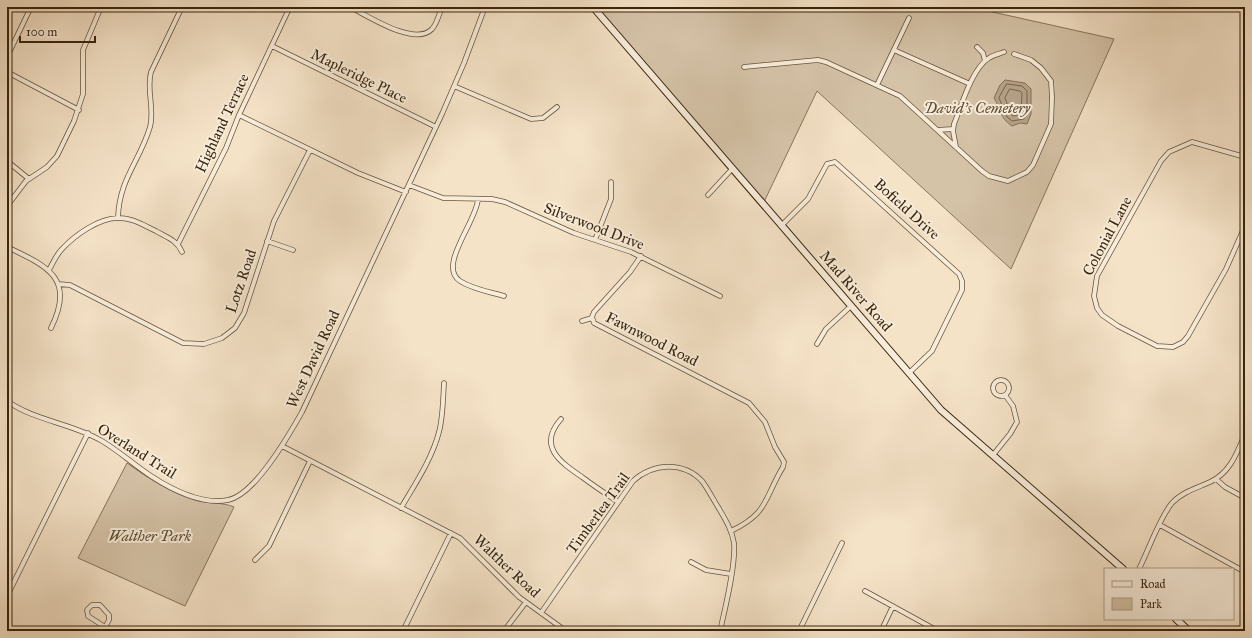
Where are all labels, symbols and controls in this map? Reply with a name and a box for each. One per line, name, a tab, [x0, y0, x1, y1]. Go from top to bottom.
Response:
scale bar	[20, 18, 95, 44]
text: 100 m	[26, 25, 57, 39]
street label: Mapleridge Place	[308, 45, 410, 107]
street label: Highland Terrace	[191, 71, 253, 175]
park label: David's Cemetery	[924, 99, 1032, 117]
street label: Bofield Drive	[871, 175, 943, 243]
street label: Colonial Lane	[1079, 193, 1135, 279]
street label: Silverwood Drive	[541, 199, 647, 253]
street label: Lotz Road	[222, 246, 260, 315]
street label: Mad River Road	[816, 247, 896, 335]
street label: West David Road	[282, 307, 344, 411]
street label: Fawnwood Road	[603, 308, 702, 370]
street label: Overland Trail	[94, 420, 181, 483]
street label: Timberlea Trail	[563, 468, 634, 557]
park label: Walther Park	[109, 527, 191, 545]
street label: Walther Road	[470, 531, 544, 602]
legend	[1104, 568, 1234, 620]
text: Road	[1140, 577, 1166, 591]
text: Park	[1140, 597, 1162, 611]

